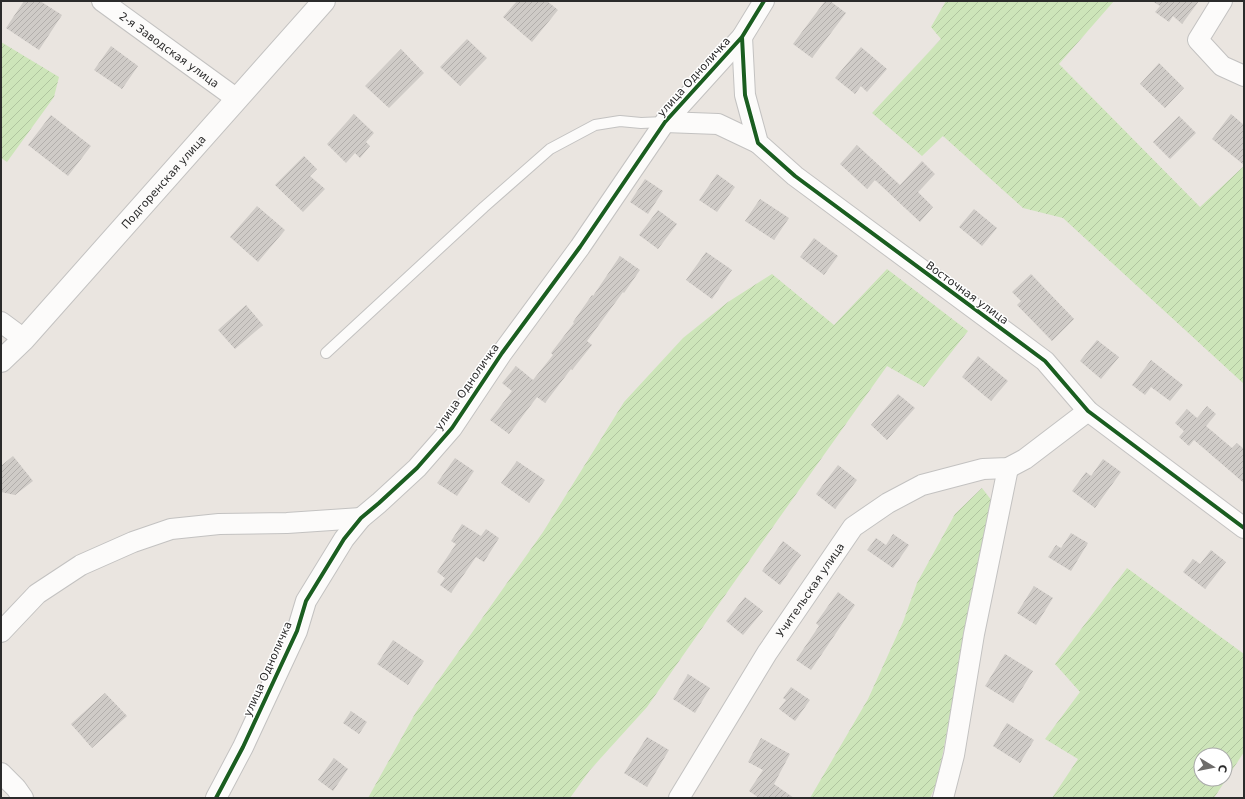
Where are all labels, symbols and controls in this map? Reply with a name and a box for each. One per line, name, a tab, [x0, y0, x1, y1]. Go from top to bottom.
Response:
street label: 2-я Заводская улица	[117, 9, 222, 90]
street label: улица Одноличка	[655, 35, 733, 119]
street label: Подгоренская улица	[119, 132, 208, 231]
street label: Восточная улица	[923, 259, 1011, 327]
street label: улица Одноличка	[432, 341, 502, 433]
street label: Учительская улица	[773, 540, 847, 640]
street label: улица Одноличка	[241, 619, 295, 719]
north arrow	[1193, 747, 1233, 787]
text: С	[1215, 764, 1229, 774]

